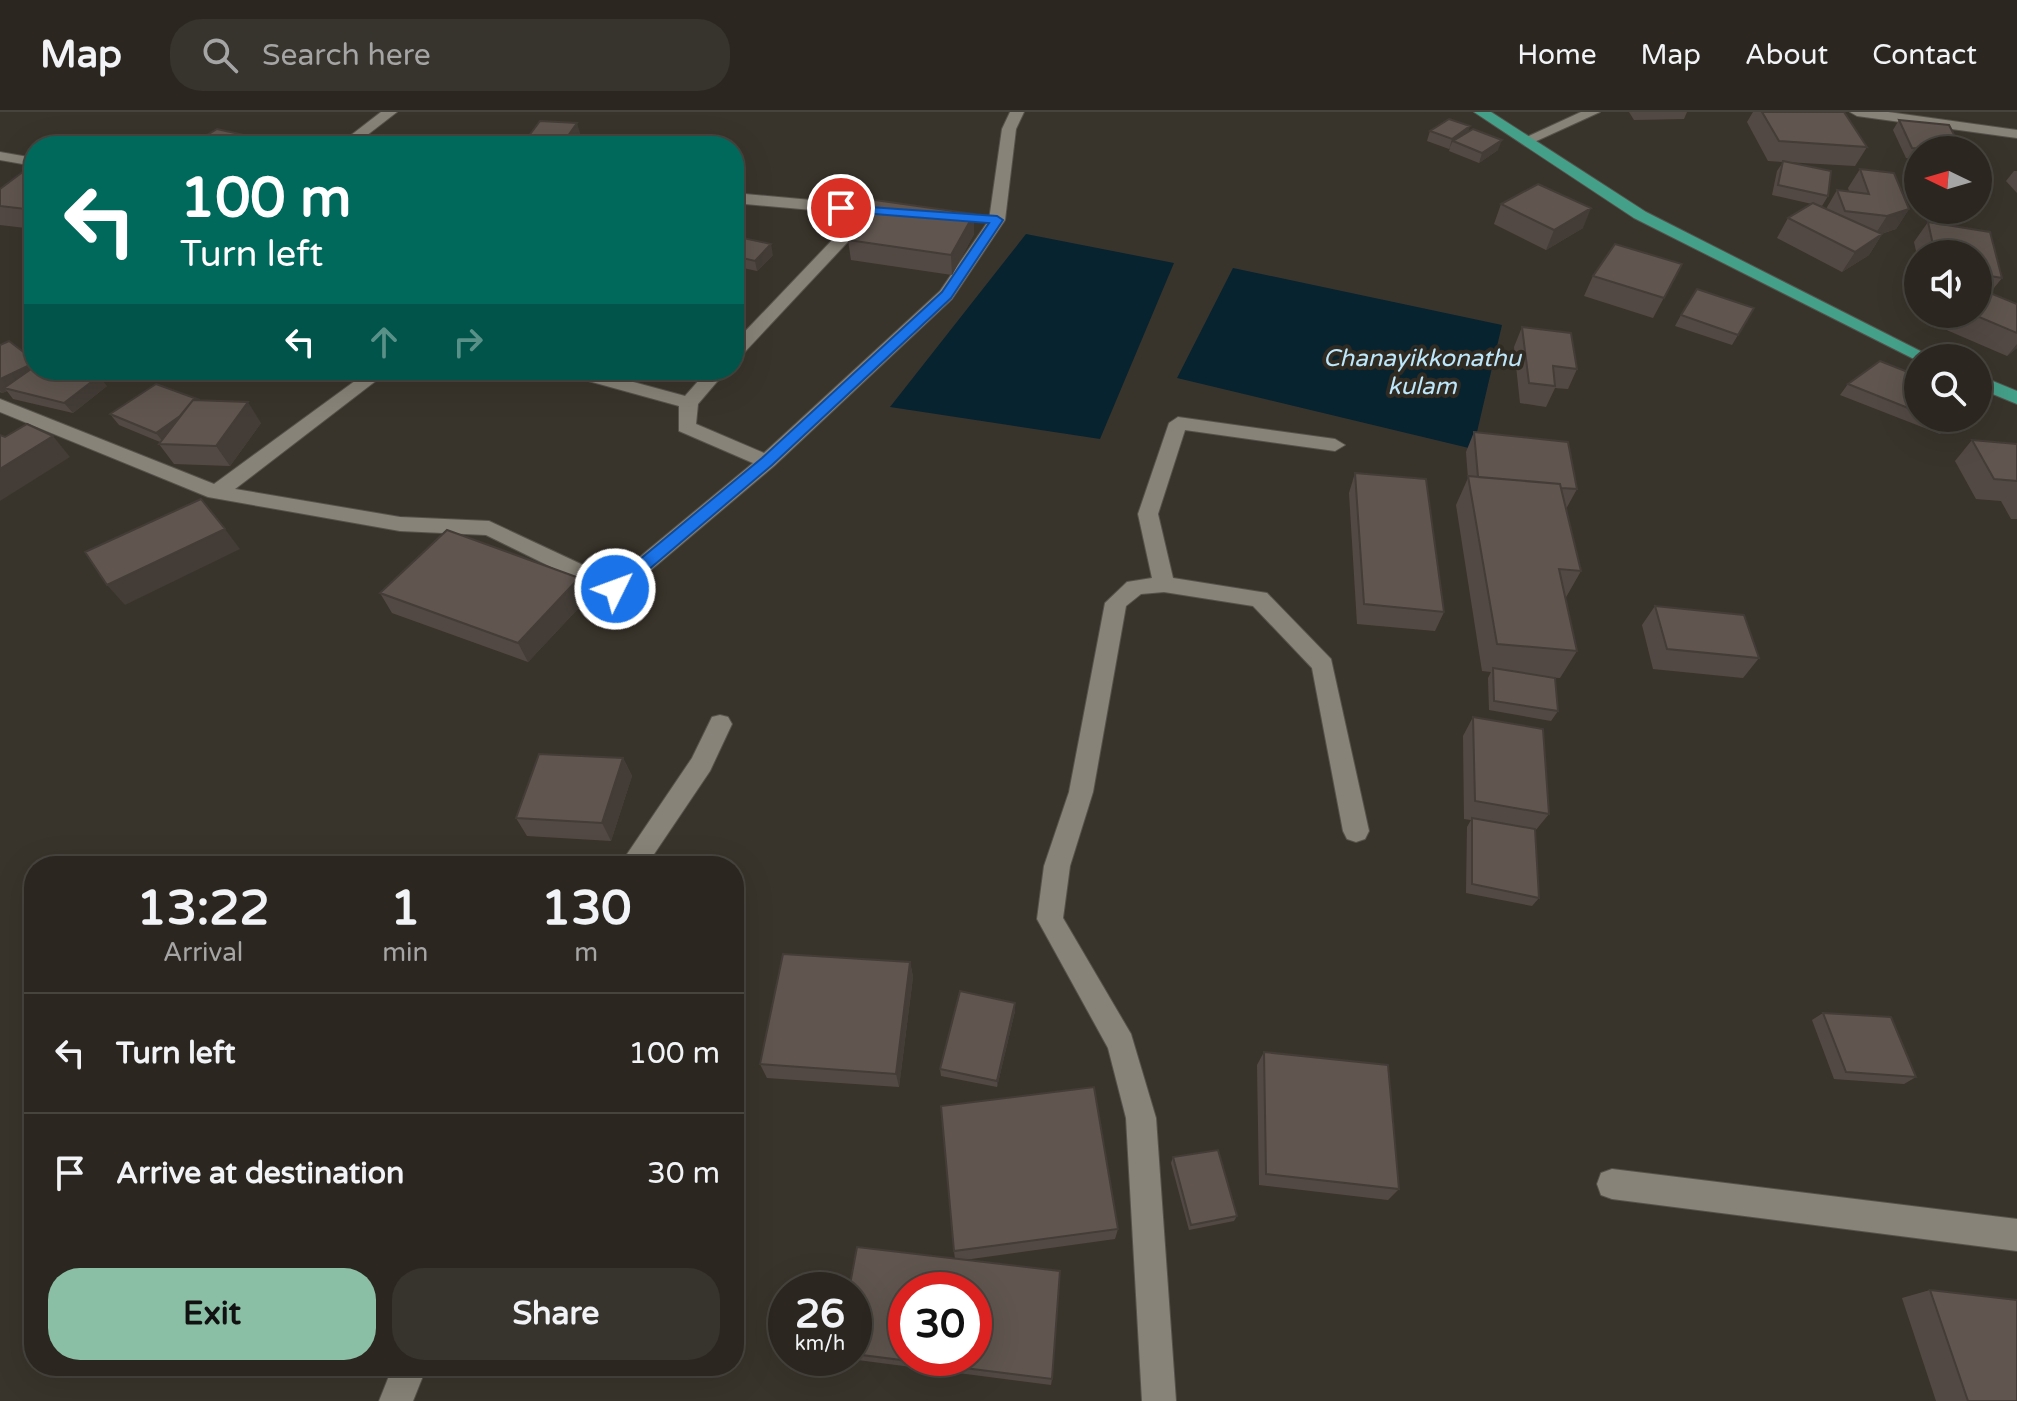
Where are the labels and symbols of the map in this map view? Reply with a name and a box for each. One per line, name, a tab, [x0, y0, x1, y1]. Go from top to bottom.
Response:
north arrow	[1904, 136, 1992, 224]
pin	[807, 174, 875, 242]
water label: Chanayikkonathu kulam	[1323, 344, 1522, 401]
position arrow	[573, 547, 657, 631]
speed limit sign: 30	[888, 1272, 992, 1376]

